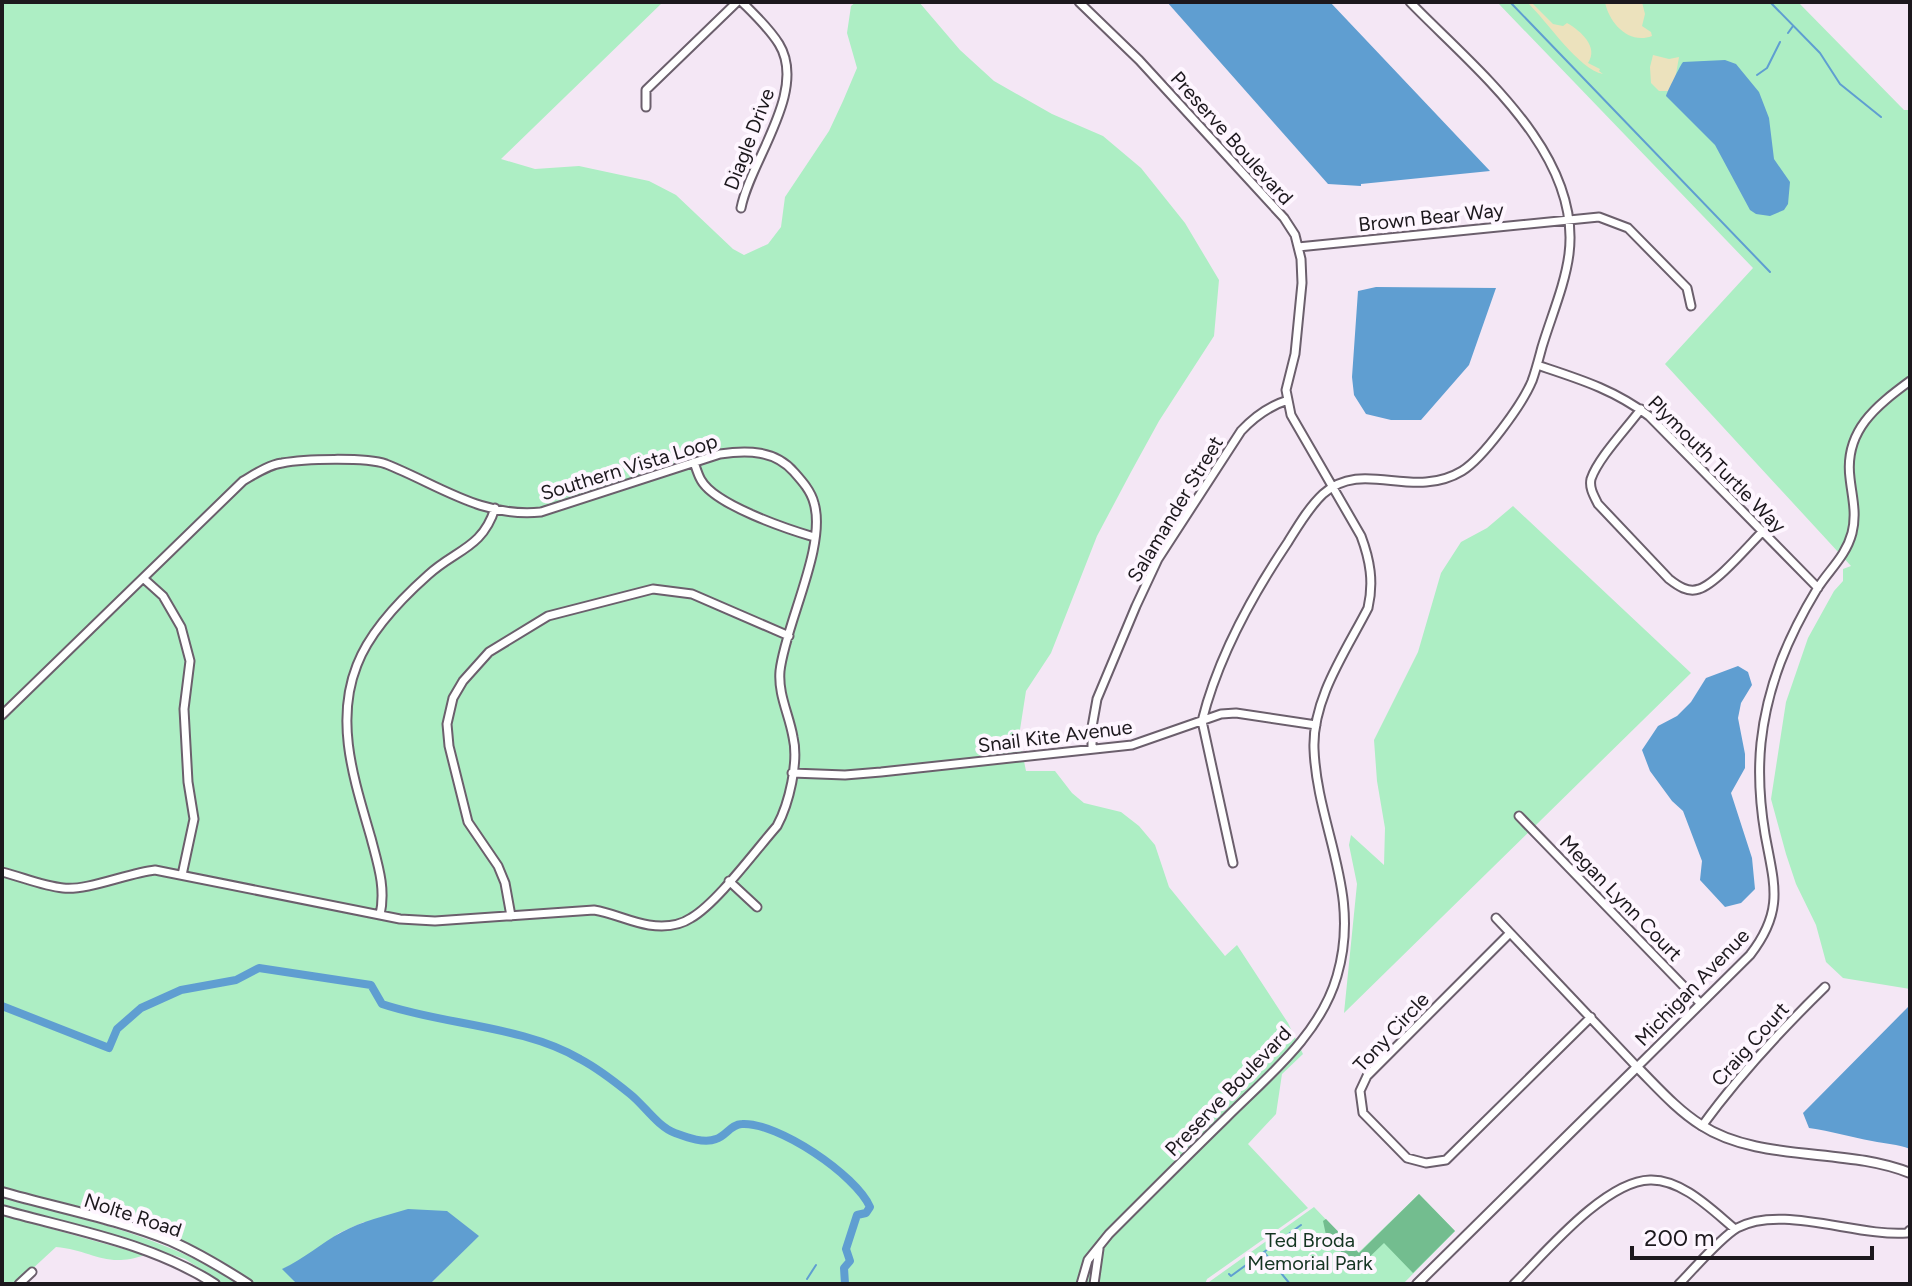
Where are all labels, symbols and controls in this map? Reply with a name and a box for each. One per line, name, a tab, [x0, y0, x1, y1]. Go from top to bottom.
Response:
street label: Preserve Boulevard	[1166, 66, 1298, 210]
street label: Diagle Drive	[719, 85, 779, 193]
street label: Brown Bear Way	[1357, 197, 1505, 237]
street label: Plymouth Turtle Way	[1643, 390, 1791, 538]
street label: Southern Vista Loop	[538, 429, 720, 505]
street label: Salamander Street	[1122, 432, 1228, 586]
street label: Snail Kite Avenue	[976, 715, 1134, 757]
street label: Megan Lynn Court	[1555, 830, 1687, 966]
street label: Michigan Avenue	[1630, 923, 1754, 1051]
street label: Tony Circle	[1348, 987, 1434, 1077]
street label: Craig Court	[1706, 997, 1794, 1091]
street label: Preserve Boulevard	[1160, 1021, 1296, 1161]
street label: Nolte Road	[81, 1188, 185, 1242]
scale bar	[1632, 1210, 1872, 1260]
text: 200 m	[1644, 1223, 1715, 1252]
park label: Ted Broda Memorial Park	[1247, 1228, 1373, 1275]

